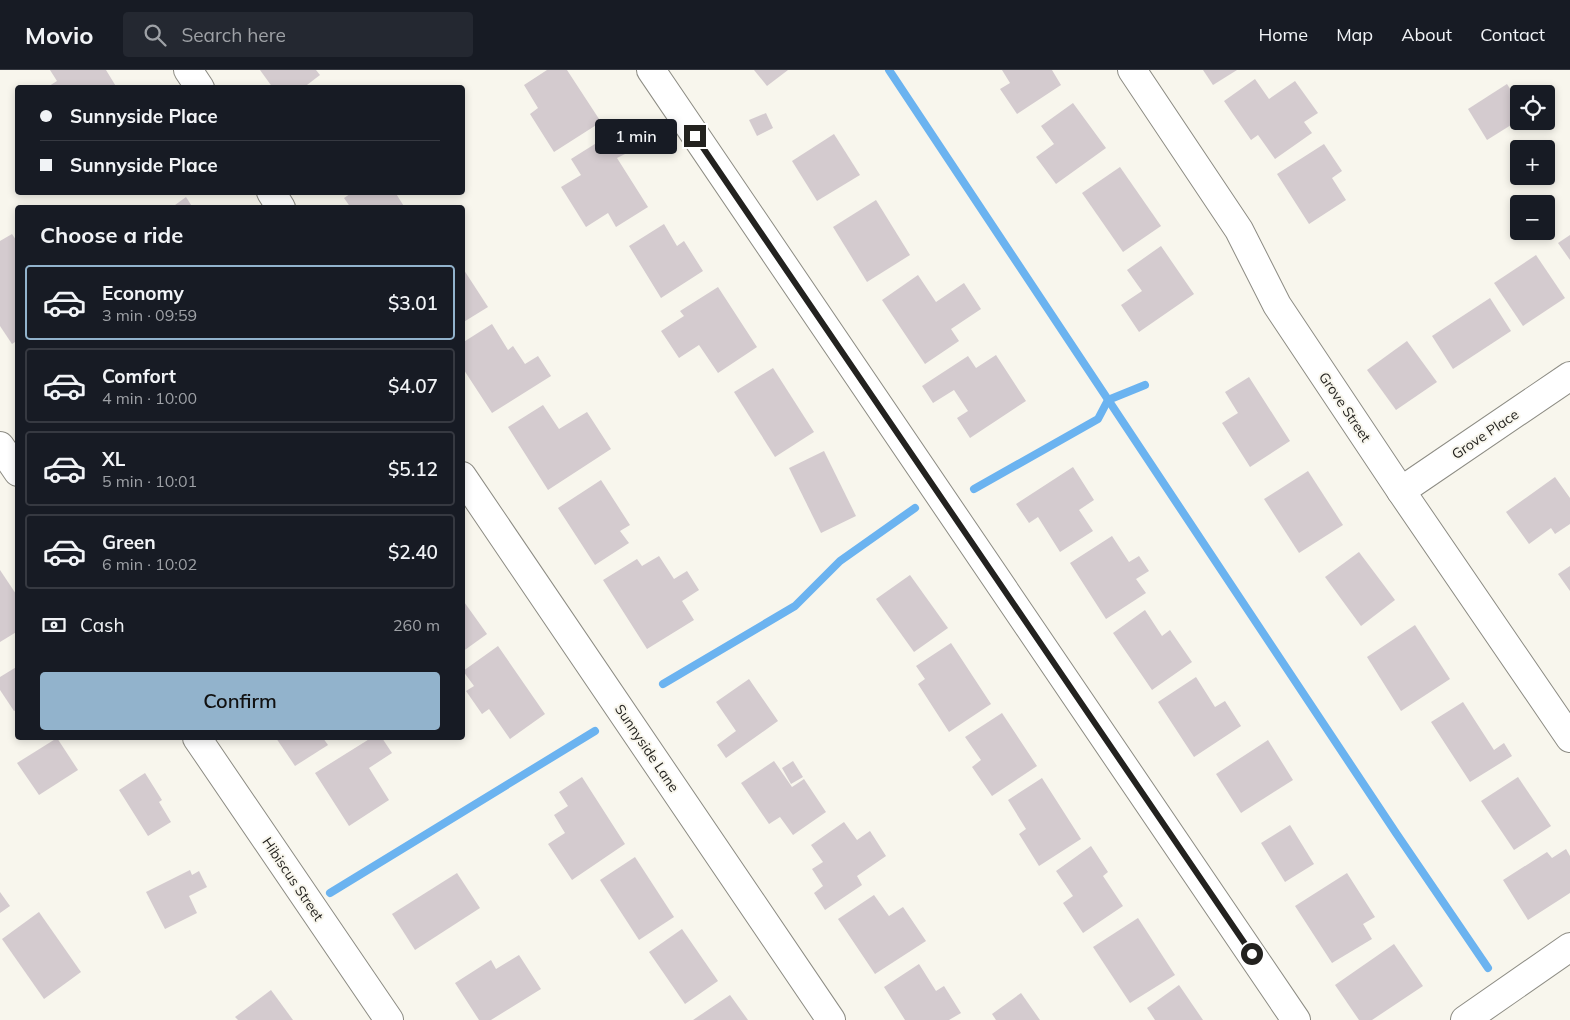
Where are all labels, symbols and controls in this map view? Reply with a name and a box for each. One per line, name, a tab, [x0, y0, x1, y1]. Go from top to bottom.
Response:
search box	[123, 12, 473, 57]
text: Movio	[25, 20, 93, 50]
icon: search	[141, 21, 169, 49]
text: Search here	[181, 23, 286, 47]
text: Home	[1258, 23, 1308, 46]
text: Map	[1336, 23, 1373, 46]
text: About	[1401, 23, 1452, 46]
text: Contact	[1480, 23, 1545, 46]
map controls	[1510, 85, 1555, 240]
button: locate	[1510, 85, 1555, 130]
text: Sunnyside Place	[70, 104, 218, 128]
callout: 1 min	[595, 118, 678, 154]
route end	[684, 125, 706, 147]
text: 1 min	[615, 126, 657, 146]
button: +	[1510, 140, 1555, 185]
text: Sunnyside Place	[70, 153, 218, 177]
button: −	[1510, 195, 1555, 240]
text: Choose a ride	[40, 221, 183, 249]
icon: car	[42, 280, 87, 325]
text: Economy	[102, 281, 184, 305]
text: $3.01	[388, 291, 438, 315]
text: 3 min · 09:59	[102, 305, 197, 325]
icon: car	[42, 363, 87, 408]
text: Comfort	[102, 364, 176, 388]
street label: Grove Street	[1315, 369, 1375, 445]
text: $4.07	[388, 374, 438, 398]
text: 4 min · 10:00	[102, 388, 197, 408]
street label: Grove Place	[1448, 405, 1522, 463]
icon: car	[42, 446, 87, 491]
text: XL	[102, 447, 125, 471]
text: $5.12	[388, 457, 438, 481]
text: 5 min · 10:01	[102, 471, 197, 491]
icon: car	[42, 529, 87, 574]
text: Green	[102, 530, 156, 554]
text: $2.40	[388, 540, 438, 564]
text: 6 min · 10:02	[102, 554, 197, 574]
icon: cash	[40, 611, 68, 639]
text: Cash	[80, 613, 125, 637]
text: 260 m	[393, 615, 440, 635]
button: Confirm	[40, 672, 440, 730]
street label: Sunnyside Lane	[611, 701, 683, 795]
street label: Hibiscus Street	[258, 834, 328, 924]
route start	[1241, 943, 1263, 965]

